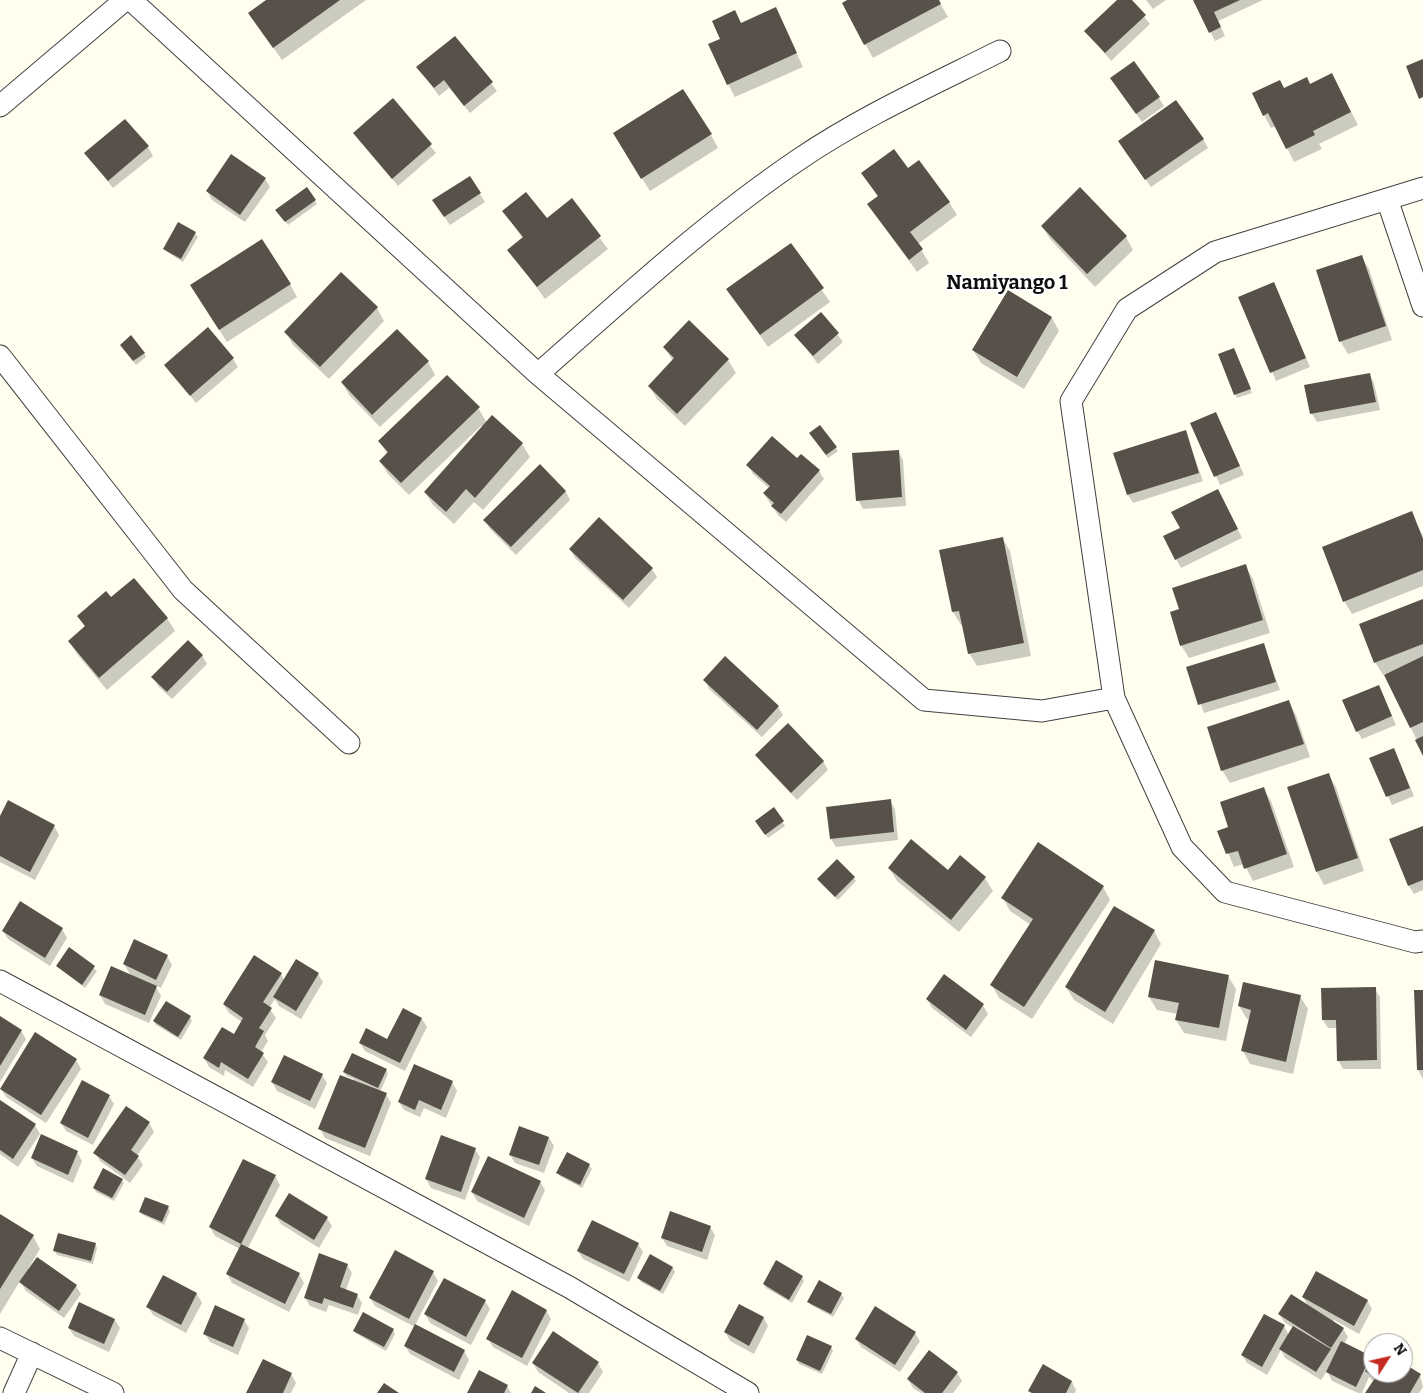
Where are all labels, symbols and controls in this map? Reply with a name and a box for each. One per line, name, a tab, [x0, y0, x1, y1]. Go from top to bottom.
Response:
district label: Namiyango 1	[946, 271, 1068, 295]
north arrow	[1363, 1333, 1413, 1383]
text: N	[1390, 1340, 1410, 1359]

